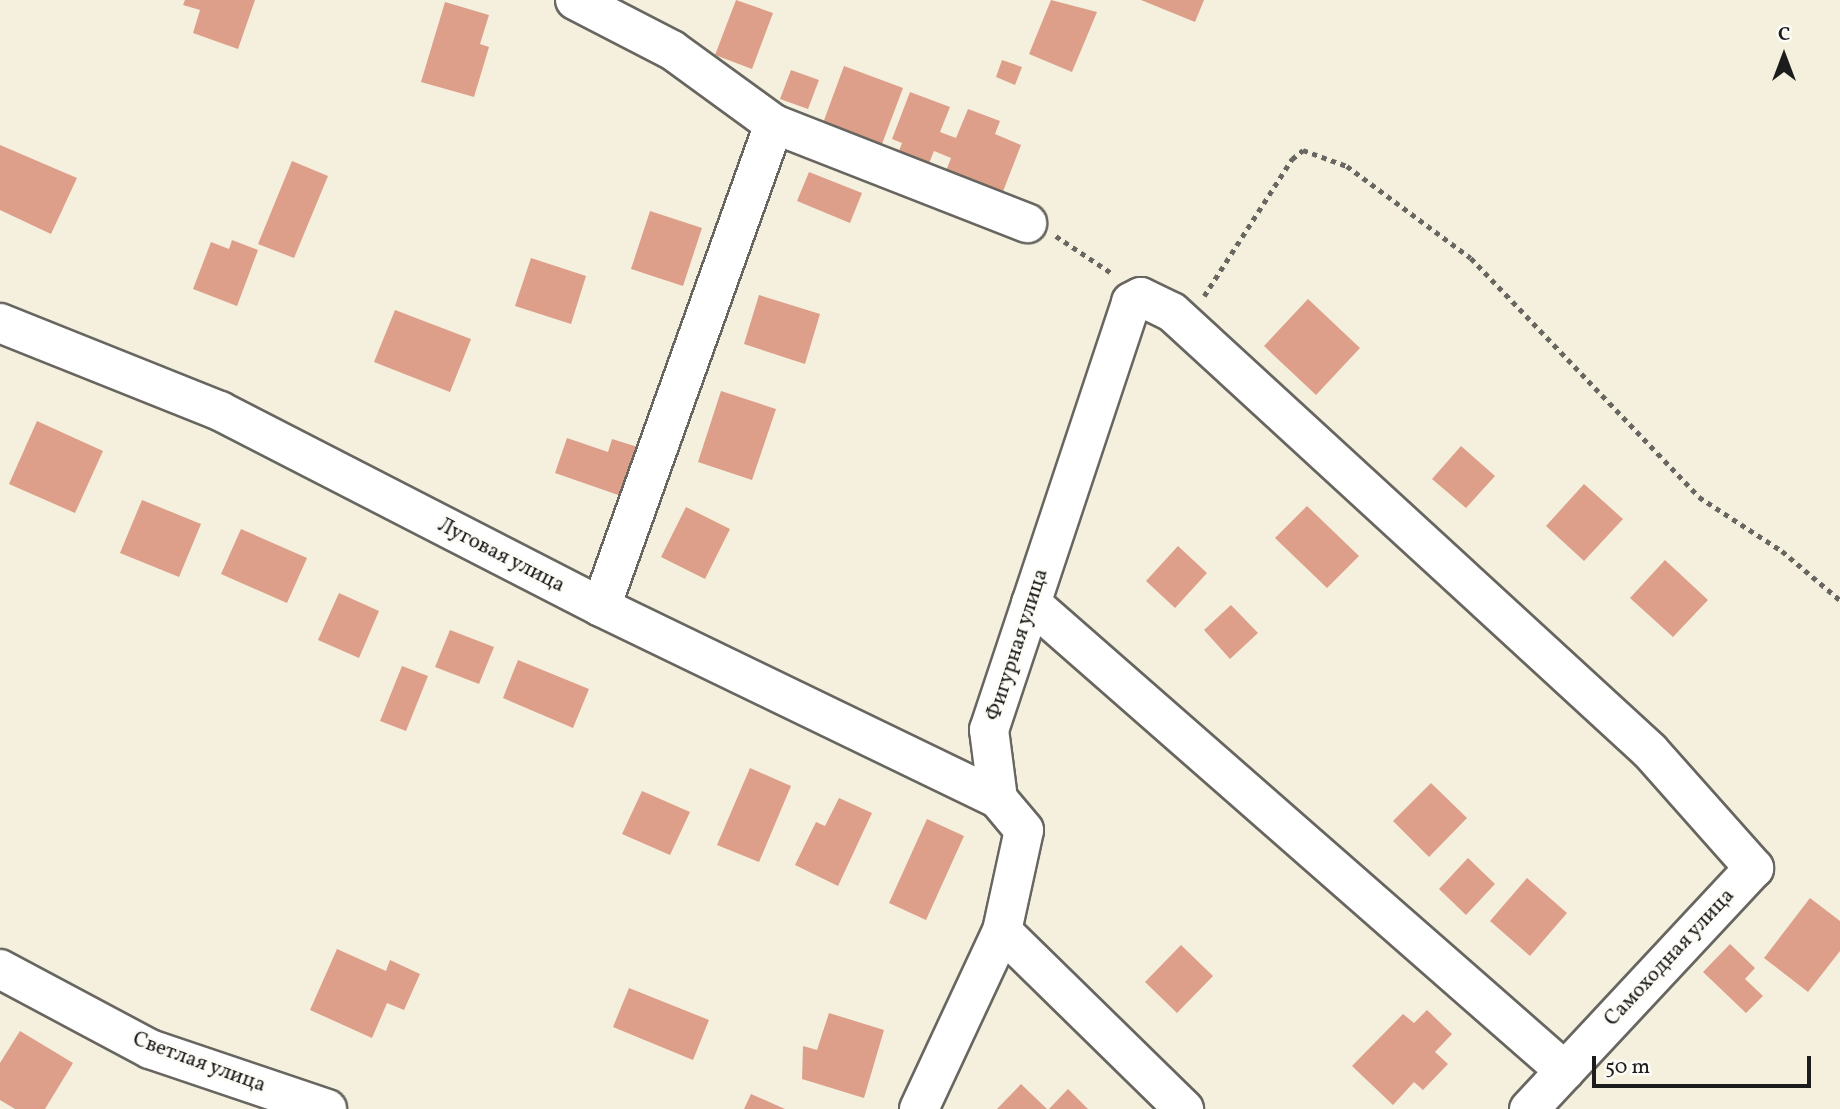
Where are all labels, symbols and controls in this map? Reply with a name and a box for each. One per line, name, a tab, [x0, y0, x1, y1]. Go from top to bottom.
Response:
north arrow	[1749, 21, 1819, 91]
text: С	[1778, 22, 1790, 48]
street label: Луговая улица	[433, 513, 569, 599]
street label: Фигурная улица	[981, 565, 1055, 725]
street label: Самоходная улица	[1599, 884, 1741, 1032]
street label: Светлая улица	[129, 1027, 269, 1099]
scale bar	[1595, 1042, 1814, 1086]
text: 50 m	[1605, 1053, 1650, 1082]

